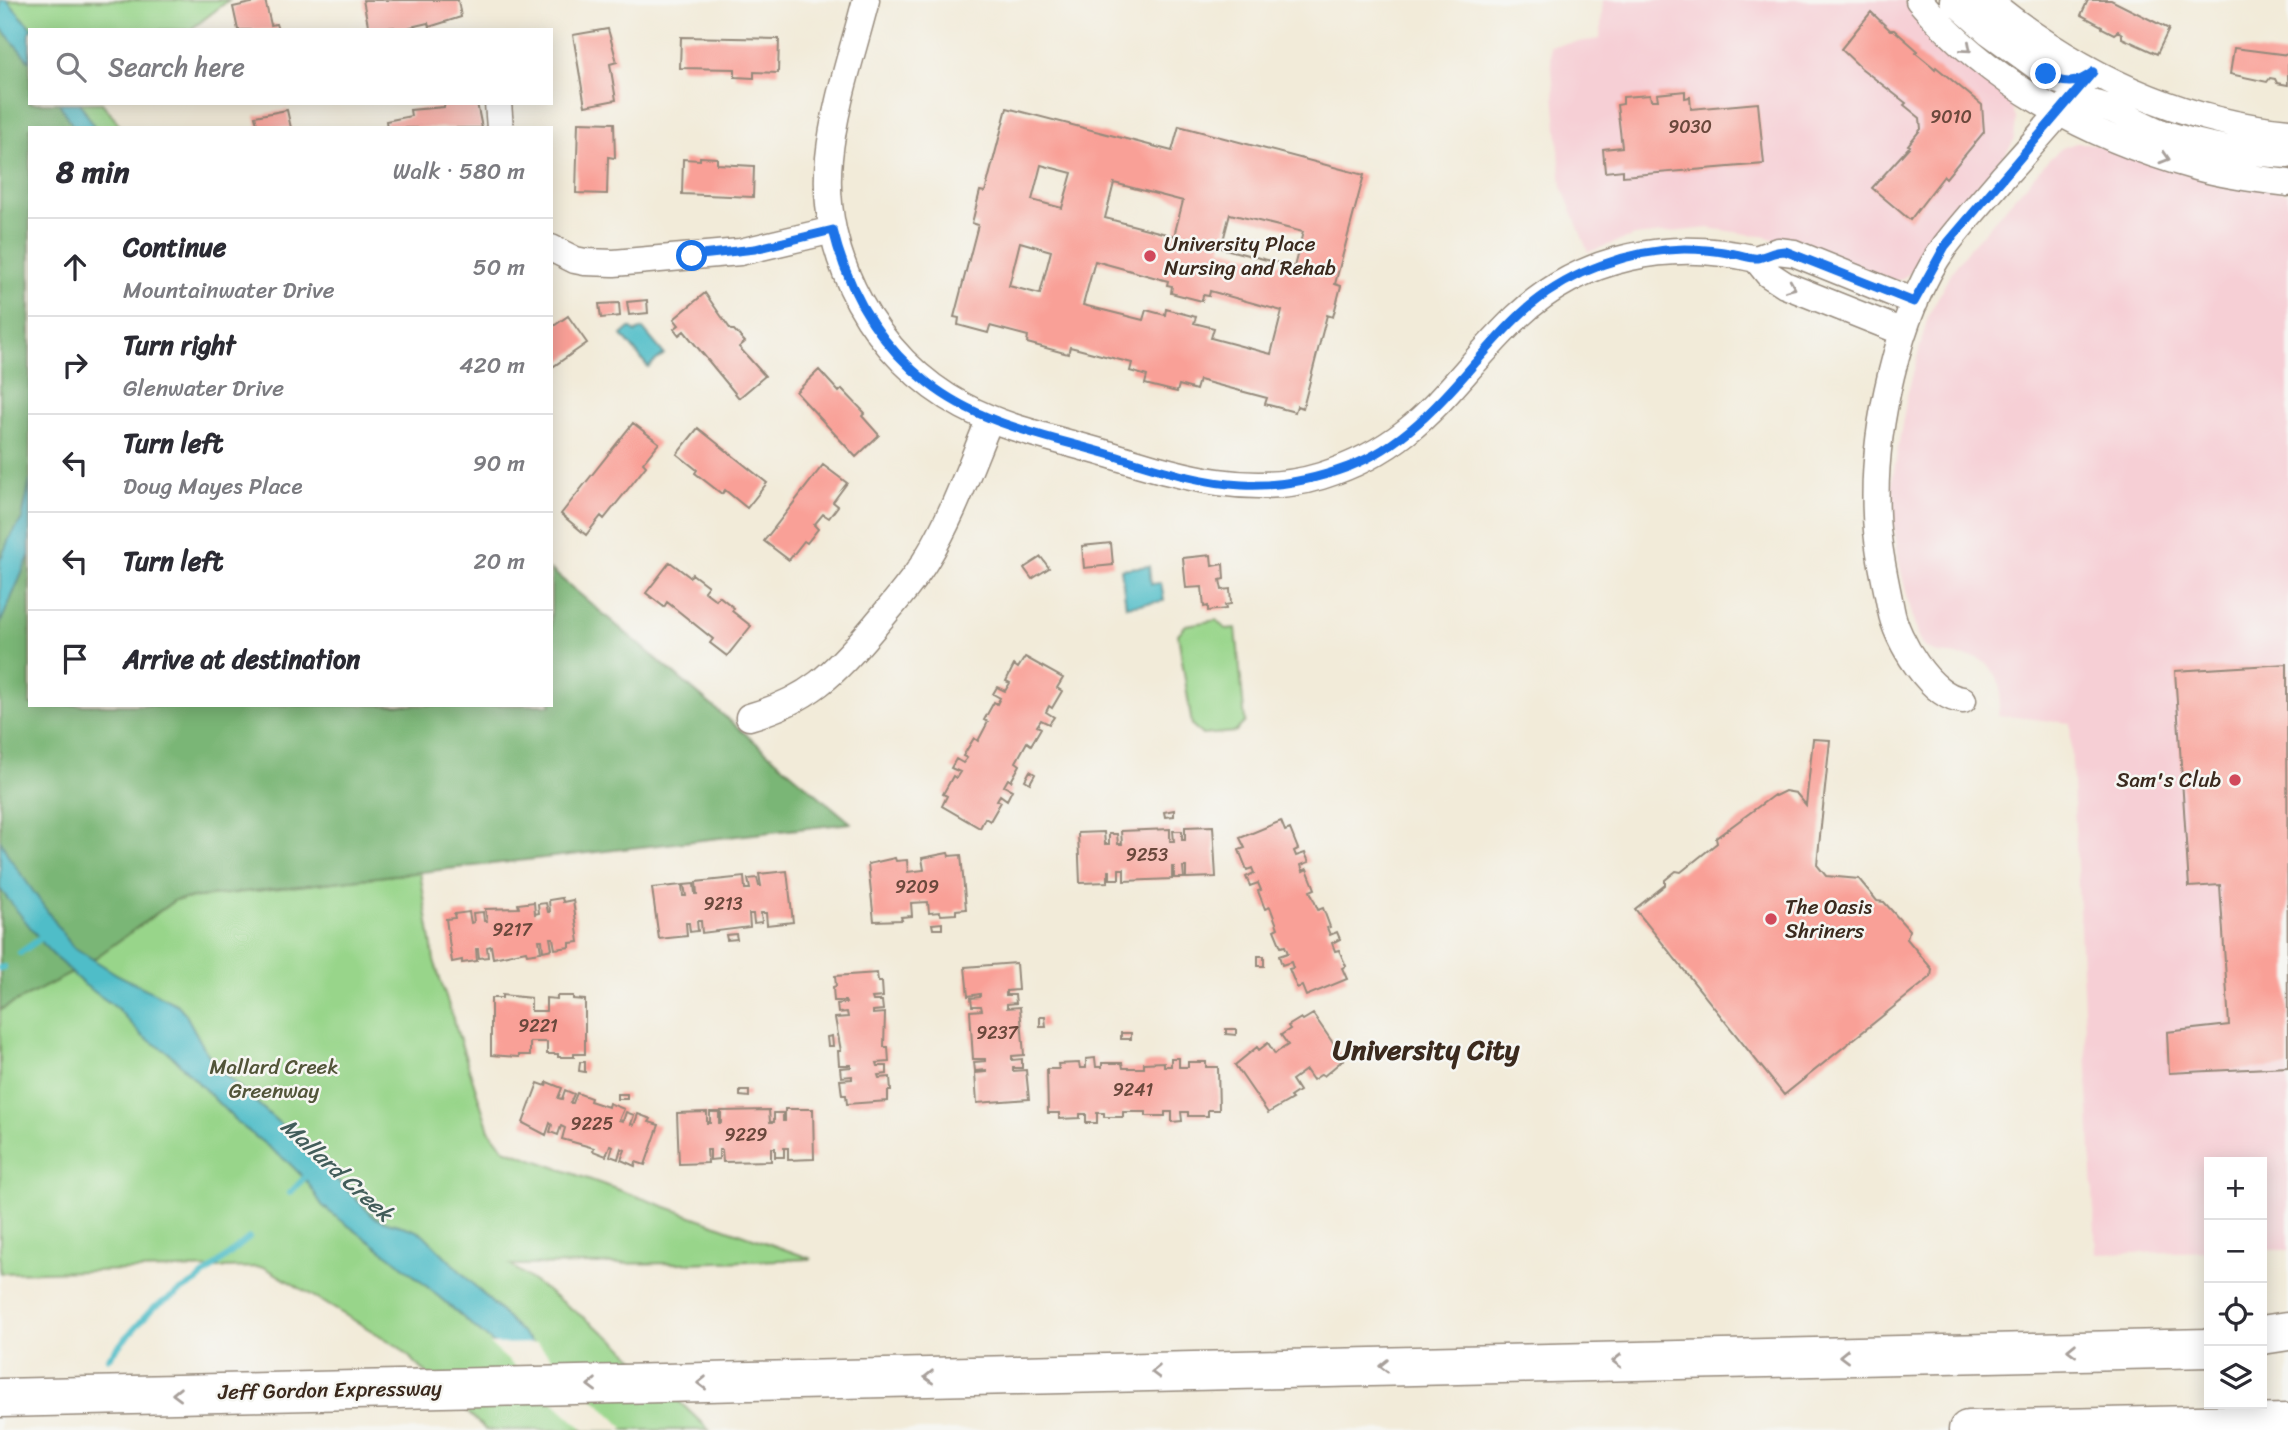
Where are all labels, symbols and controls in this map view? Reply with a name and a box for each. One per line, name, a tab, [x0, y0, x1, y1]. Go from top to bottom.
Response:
search box	[28, 28, 553, 105]
one-way arrow	[1959, 40, 1972, 52]
text: Search here	[108, 44, 245, 90]
icon: search	[52, 48, 90, 86]
route end	[2030, 58, 2061, 89]
house number: 9010	[1930, 101, 1972, 133]
house number: 9030	[1668, 111, 1712, 143]
text: 8 min	[56, 145, 129, 199]
one-way arrow	[2159, 149, 2171, 164]
text: Walk · 580 m	[393, 151, 525, 192]
text: Continue	[123, 224, 226, 270]
place label: University Place Nursing and Rehab	[1164, 225, 1336, 287]
route start	[676, 240, 707, 271]
text: 50 m	[473, 247, 525, 288]
icon: ahead	[56, 248, 94, 286]
marker: University Place Nursing and Rehab	[1142, 248, 1158, 264]
text: Mountainwater Drive	[123, 270, 335, 311]
one-way arrow	[1784, 279, 1796, 293]
text: Turn right	[123, 322, 236, 368]
text: 420 m	[459, 345, 525, 386]
icon: right	[56, 346, 94, 384]
text: Glenwater Drive	[123, 368, 284, 409]
text: Turn left	[123, 420, 223, 466]
text: 90 m	[473, 443, 525, 484]
icon: left	[56, 444, 94, 482]
text: Doug Mayes Place	[123, 466, 303, 507]
text: Turn left	[123, 538, 223, 584]
text: 20 m	[474, 541, 525, 582]
icon: left	[56, 542, 94, 580]
text: Arrive at destination	[123, 636, 360, 682]
icon: arrive	[56, 640, 94, 678]
place label: Sam's Club	[2116, 761, 2221, 799]
marker: Sam's Club	[2227, 772, 2243, 788]
house number: 9253	[1126, 839, 1168, 871]
house number: 9209	[895, 871, 939, 903]
house number: 9213	[703, 888, 743, 920]
place label: The Oasis Shriners	[1785, 888, 1873, 950]
marker: The Oasis Shriners	[1763, 911, 1779, 927]
house number: 9217	[492, 914, 533, 946]
house number: 9221	[518, 1010, 558, 1042]
house number: 9237	[976, 1017, 1020, 1049]
district label: University City	[1333, 1025, 1521, 1074]
park label: Mallard Creek Greenway	[209, 1048, 339, 1110]
house number: 9241	[1113, 1074, 1153, 1106]
water label: Mallard Creek	[271, 1107, 405, 1234]
house number: 9225	[571, 1108, 613, 1140]
house number: 9229	[725, 1119, 767, 1151]
map controls	[2204, 1157, 2267, 1409]
button: +	[2204, 1157, 2267, 1220]
button: −	[2204, 1220, 2267, 1283]
button: locate	[2204, 1283, 2267, 1346]
one-way arrow	[2066, 1343, 2077, 1358]
button: layers	[2204, 1346, 2267, 1409]
one-way arrow	[1838, 1348, 1849, 1363]
one-way arrow	[1611, 1353, 1621, 1369]
one-way arrow	[1378, 1359, 1389, 1374]
one-way arrow	[1151, 1364, 1161, 1380]
street label: Jeff Gordon Expressway	[217, 1369, 442, 1411]
one-way arrow	[923, 1369, 934, 1385]
one-way arrow	[696, 1375, 707, 1390]
one-way arrow	[587, 1377, 598, 1392]
one-way arrow	[171, 1386, 182, 1401]

